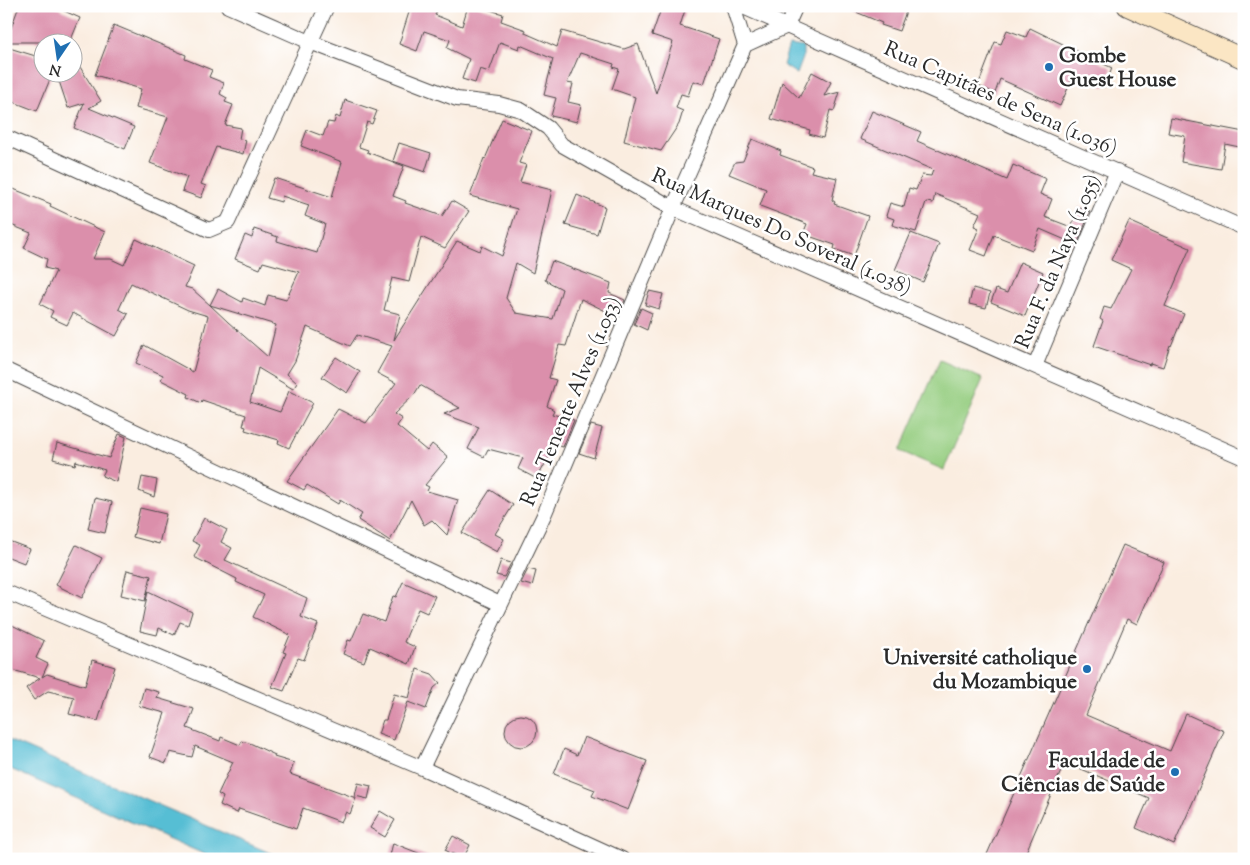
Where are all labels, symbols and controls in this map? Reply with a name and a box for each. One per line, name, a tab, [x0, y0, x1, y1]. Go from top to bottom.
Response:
north arrow	[32, 32, 82, 82]
street label: Rua Capitães de Sena (1.036)	[879, 35, 1122, 165]
place label: Gombe Guest House	[1059, 42, 1176, 96]
text: N	[48, 58, 63, 80]
marker: Gombe Guest House	[1043, 61, 1055, 73]
street label: Rua Marques Do Soveral (1.038)	[646, 162, 916, 304]
street label: Rua F. da Naya (1.055)	[1008, 170, 1109, 354]
street label: Rua Tenente Alves (1.053)	[514, 292, 630, 511]
place label: Université catholique du Mozambique	[883, 644, 1077, 698]
marker: Université catholique du Mozambique	[1081, 663, 1093, 675]
place label: Faculdade de Ciências de Saúde	[1001, 747, 1165, 801]
marker: Faculdade de Ciências de Saúde	[1169, 766, 1181, 778]

